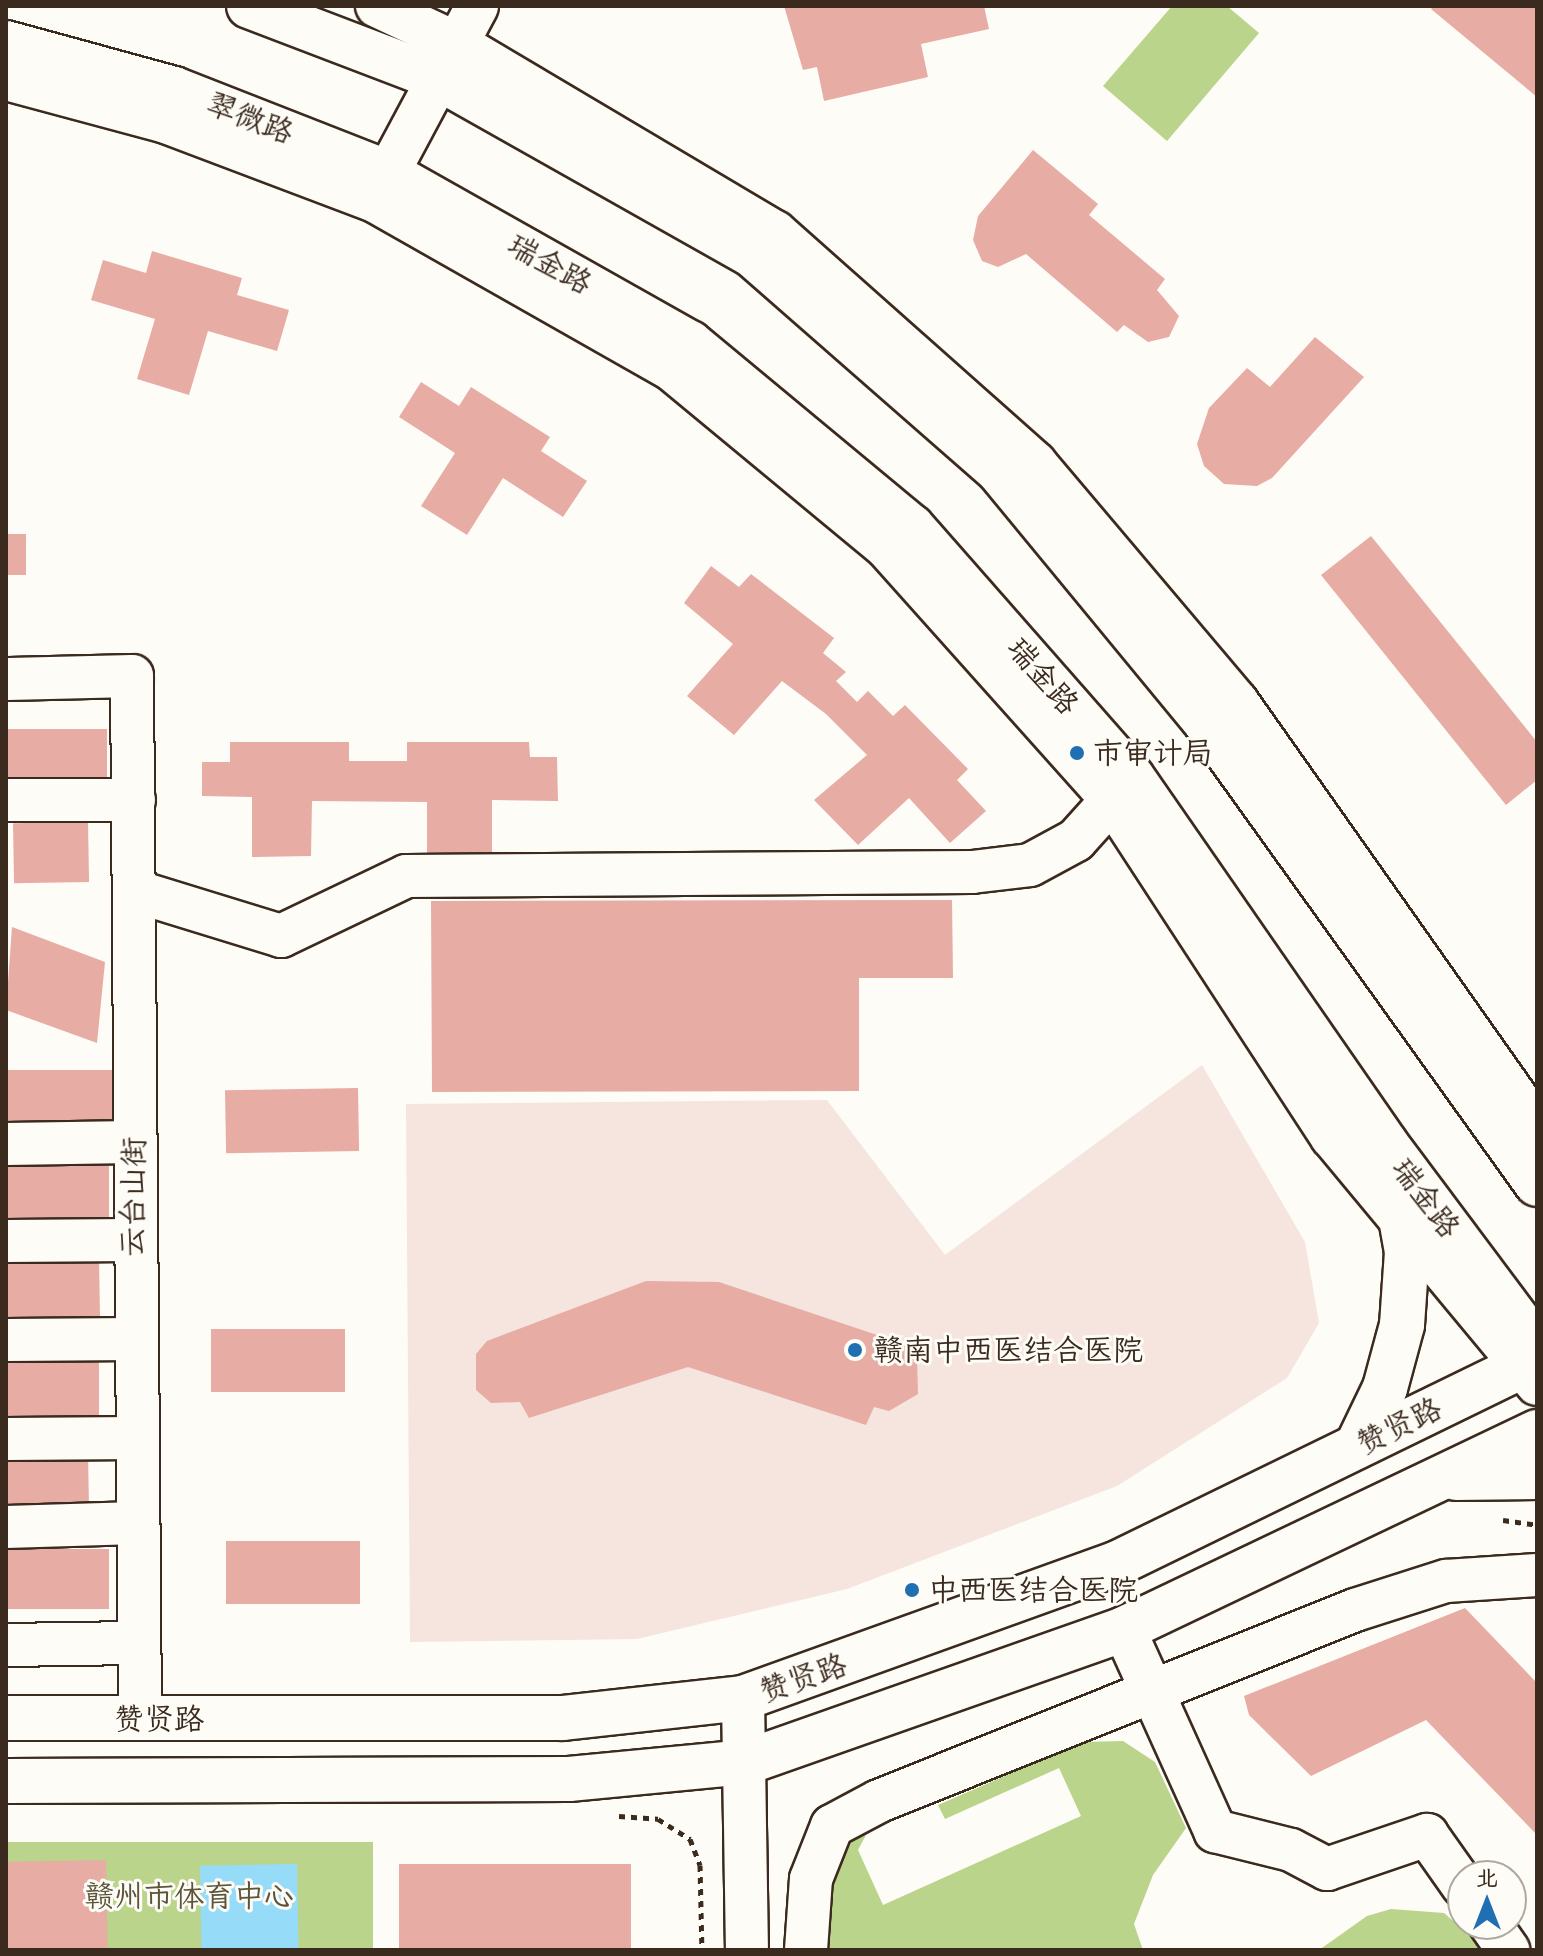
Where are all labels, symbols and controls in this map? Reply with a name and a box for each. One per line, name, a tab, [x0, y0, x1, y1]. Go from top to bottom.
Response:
street label: 翠微路	[202, 85, 298, 151]
street label: 瑞金路	[502, 226, 598, 302]
street label: 瑞金路	[1000, 630, 1086, 722]
place label: 市审计局	[1093, 735, 1213, 771]
marker: 市审计局	[1068, 744, 1086, 762]
street label: 云台山街	[114, 1137, 152, 1257]
street label: 瑞金路	[1385, 1151, 1467, 1245]
place label: 赣南中西医结合医院	[873, 1332, 1143, 1368]
marker: 赣南中西医结合医院	[844, 1339, 866, 1361]
street label: 赞贤路	[1351, 1390, 1447, 1462]
place label: 中西医结合医院	[928, 1572, 1138, 1608]
marker: 中西医结合医院	[903, 1581, 921, 1599]
street label: 赞贤路	[755, 1646, 851, 1710]
street label: 赞贤路	[114, 1701, 204, 1737]
text: 北	[1476, 1858, 1498, 1897]
north arrow	[1447, 1860, 1527, 1940]
park label: 赣州市体育中心	[84, 1878, 294, 1914]

